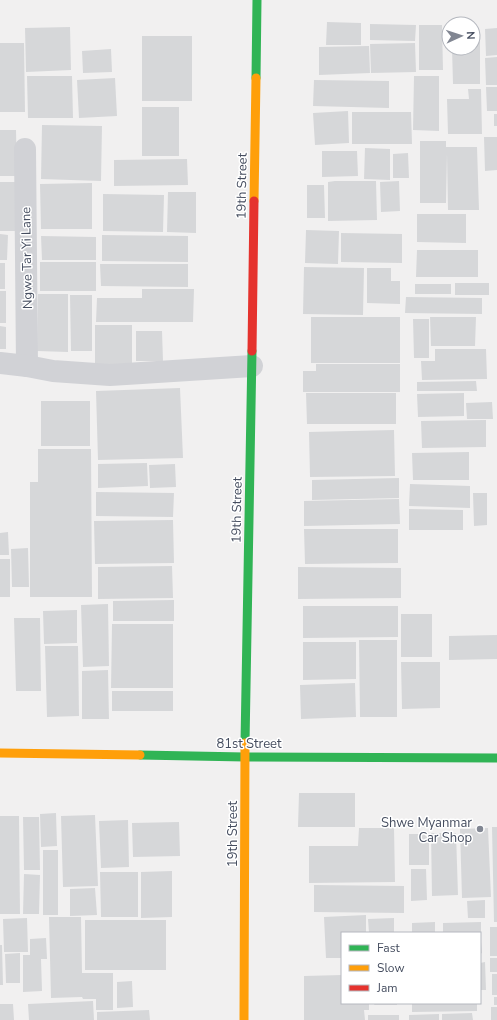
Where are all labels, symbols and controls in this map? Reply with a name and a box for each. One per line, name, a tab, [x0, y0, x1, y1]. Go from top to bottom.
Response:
north arrow	[441, 16, 481, 56]
text: N	[463, 31, 478, 40]
street label: 19th Street	[232, 152, 252, 219]
street label: Ngwe Tar Yi Lane	[17, 207, 37, 309]
street label: 19th Street	[227, 476, 247, 543]
street label: 81st Street	[216, 735, 282, 753]
street label: 19th Street	[224, 800, 242, 867]
place label: Shwe Myanmar Car Shop	[381, 814, 472, 847]
marker: Shwe Myanmar Car Shop	[475, 824, 485, 834]
legend	[341, 932, 481, 1004]
text: Fast	[377, 940, 400, 956]
text: Slow	[377, 960, 405, 976]
text: Jam	[376, 980, 398, 996]

